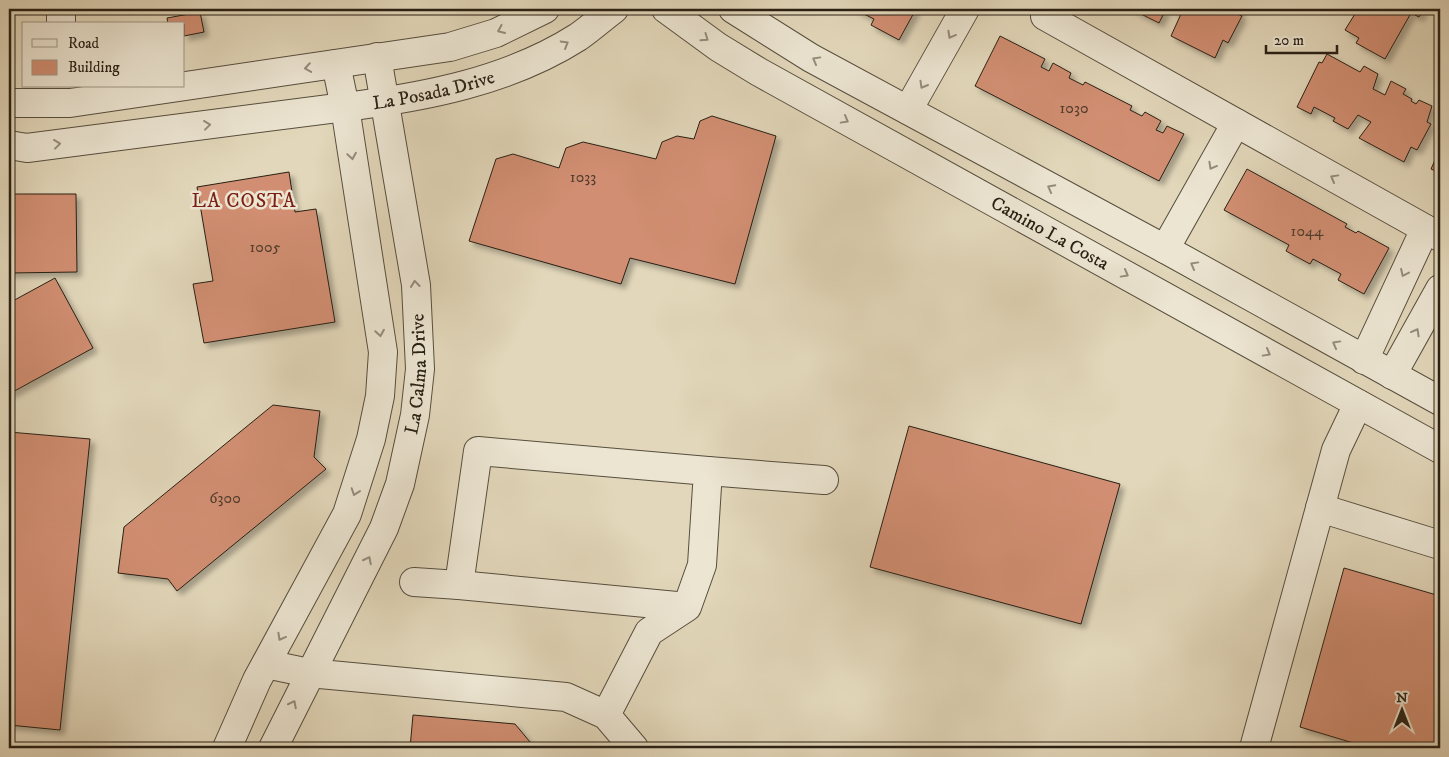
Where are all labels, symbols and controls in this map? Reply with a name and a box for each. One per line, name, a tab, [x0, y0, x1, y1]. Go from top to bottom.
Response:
legend	[22, 22, 185, 88]
scale bar	[1266, 22, 1338, 54]
one-way arrow	[497, 24, 506, 35]
one-way arrow	[947, 29, 957, 38]
text: 20 m	[1274, 31, 1304, 50]
one-way arrow	[699, 32, 709, 41]
text: Road	[68, 34, 100, 53]
one-way arrow	[559, 41, 568, 51]
one-way arrow	[812, 57, 821, 67]
text: Building	[68, 58, 120, 77]
one-way arrow	[304, 62, 312, 73]
street label: La Posada Drive	[371, 65, 498, 115]
one-way arrow	[919, 80, 929, 89]
house number: 1030	[1059, 98, 1089, 118]
one-way arrow	[840, 113, 849, 123]
one-way arrow	[203, 120, 211, 131]
one-way arrow	[53, 139, 61, 150]
one-way arrow	[347, 151, 357, 160]
one-way arrow	[1208, 160, 1218, 169]
house number: 1033	[570, 167, 596, 187]
one-way arrow	[1331, 174, 1340, 184]
one-way arrow	[1048, 184, 1057, 194]
district label: LA COSTA	[191, 189, 297, 214]
street label: Camino La Costa	[987, 191, 1113, 275]
house number: 1044	[1291, 221, 1324, 241]
house number: 1005	[250, 237, 281, 257]
one-way arrow	[1190, 262, 1199, 272]
one-way arrow	[1120, 268, 1129, 278]
one-way arrow	[1400, 268, 1410, 277]
one-way arrow	[410, 279, 421, 287]
street label: La Calma Drive	[400, 313, 432, 436]
one-way arrow	[374, 329, 384, 338]
one-way arrow	[1410, 329, 1420, 338]
one-way arrow	[1332, 341, 1341, 351]
one-way arrow	[1262, 347, 1271, 357]
house number: 6300	[209, 488, 241, 508]
one-way arrow	[351, 488, 361, 496]
one-way arrow	[362, 556, 372, 565]
one-way arrow	[277, 631, 287, 640]
north arrow	[1376, 684, 1426, 734]
text: N	[1396, 689, 1408, 707]
one-way arrow	[287, 700, 297, 709]

